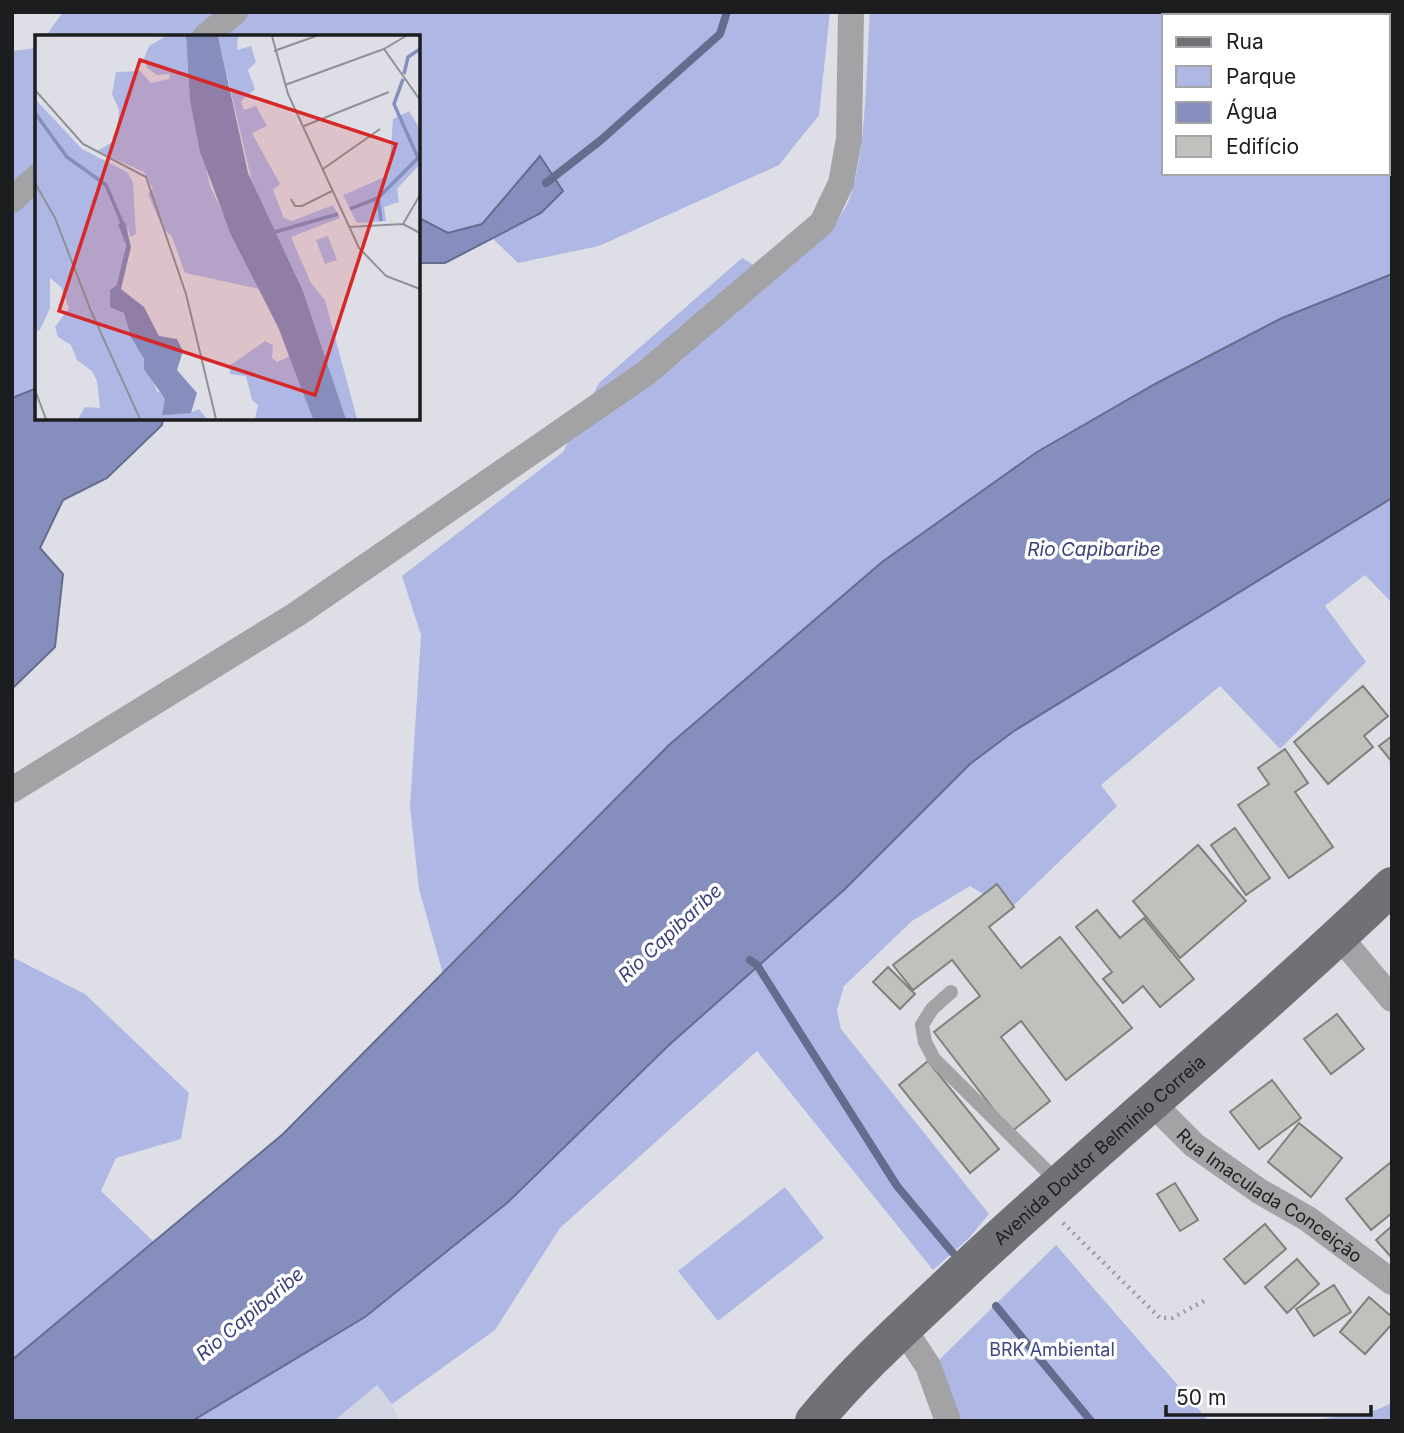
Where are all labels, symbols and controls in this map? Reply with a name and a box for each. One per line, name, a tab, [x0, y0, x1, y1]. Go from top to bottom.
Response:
legend	[1162, 14, 1390, 175]
text: Rua	[1226, 29, 1264, 54]
inset map	[35, 35, 420, 420]
text: Parque	[1226, 64, 1296, 89]
text: Água	[1226, 98, 1278, 124]
text: Edifício	[1226, 134, 1299, 159]
water label: Rio Capibaribe	[1027, 538, 1161, 561]
water label: Rio Capibaribe	[613, 879, 727, 987]
street label: Avenida Doutor Belmínio Correia	[989, 1050, 1209, 1249]
street label: Rua Imaculada Conceição	[1173, 1124, 1367, 1267]
water label: Rio Capibaribe	[192, 1262, 308, 1366]
park label: BRK Ambiental	[989, 1339, 1115, 1360]
scale bar	[1166, 1374, 1371, 1418]
text: 50 m	[1176, 1385, 1226, 1410]

